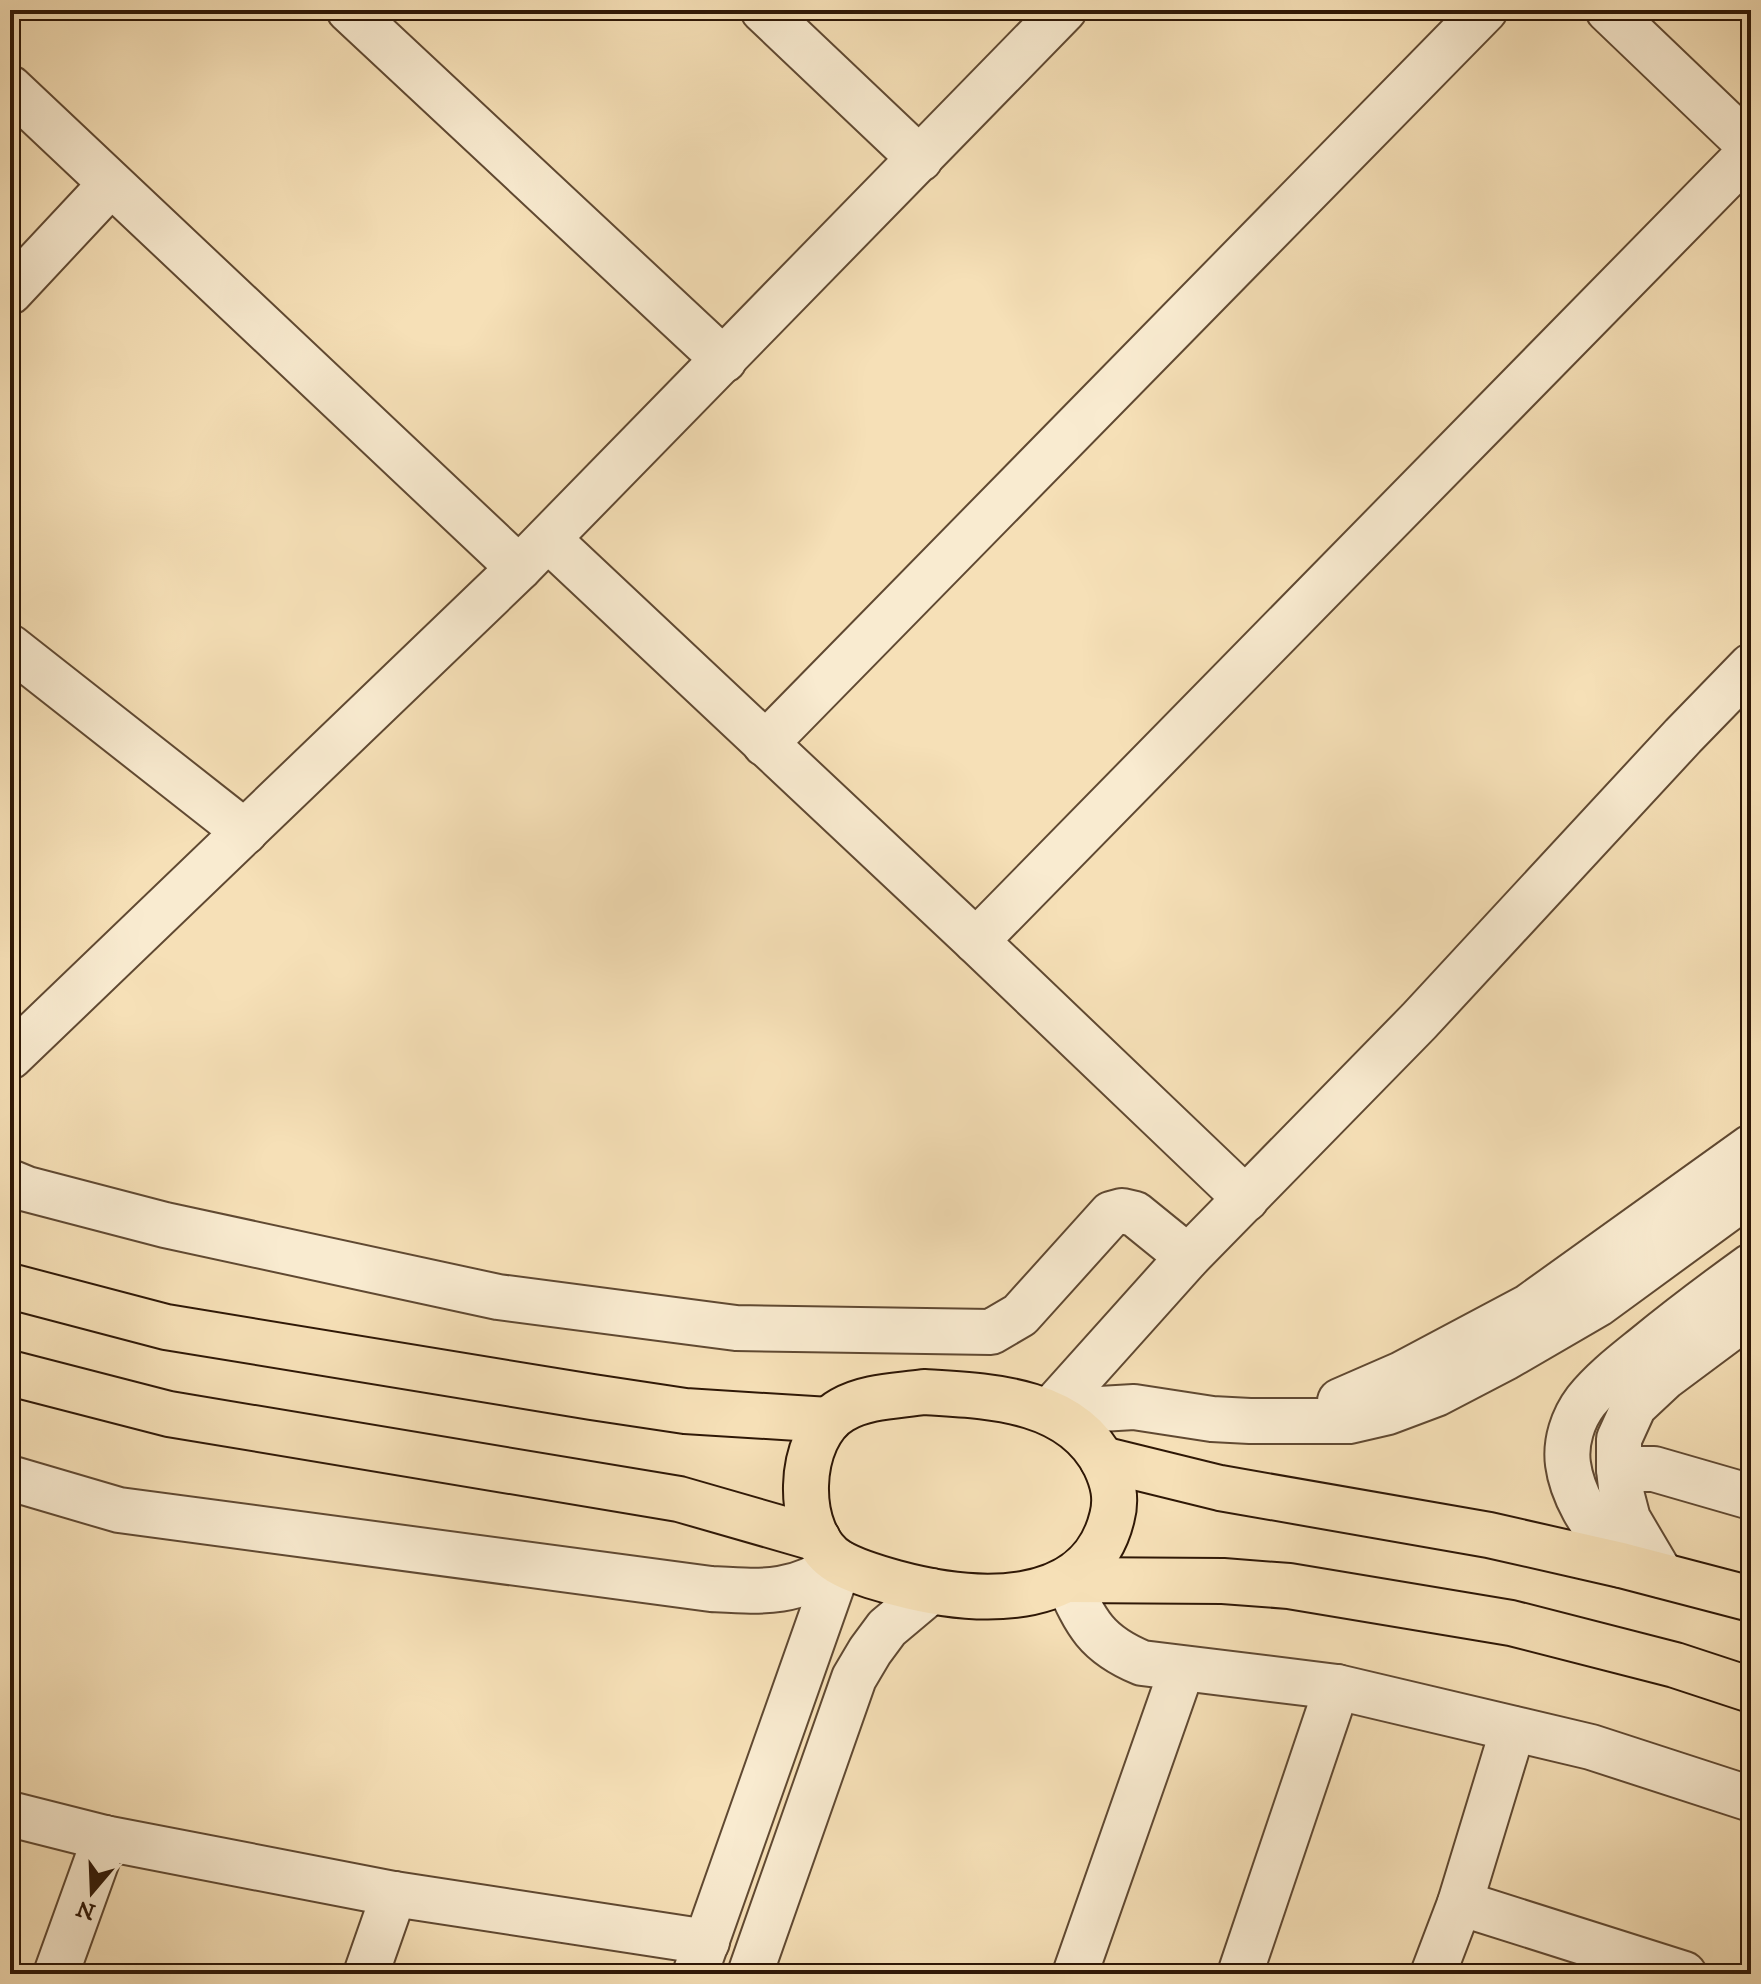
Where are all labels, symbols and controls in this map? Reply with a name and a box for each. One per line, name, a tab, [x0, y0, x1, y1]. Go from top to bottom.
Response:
north arrow	[52, 1852, 132, 1932]
text: N	[73, 1894, 99, 1925]

